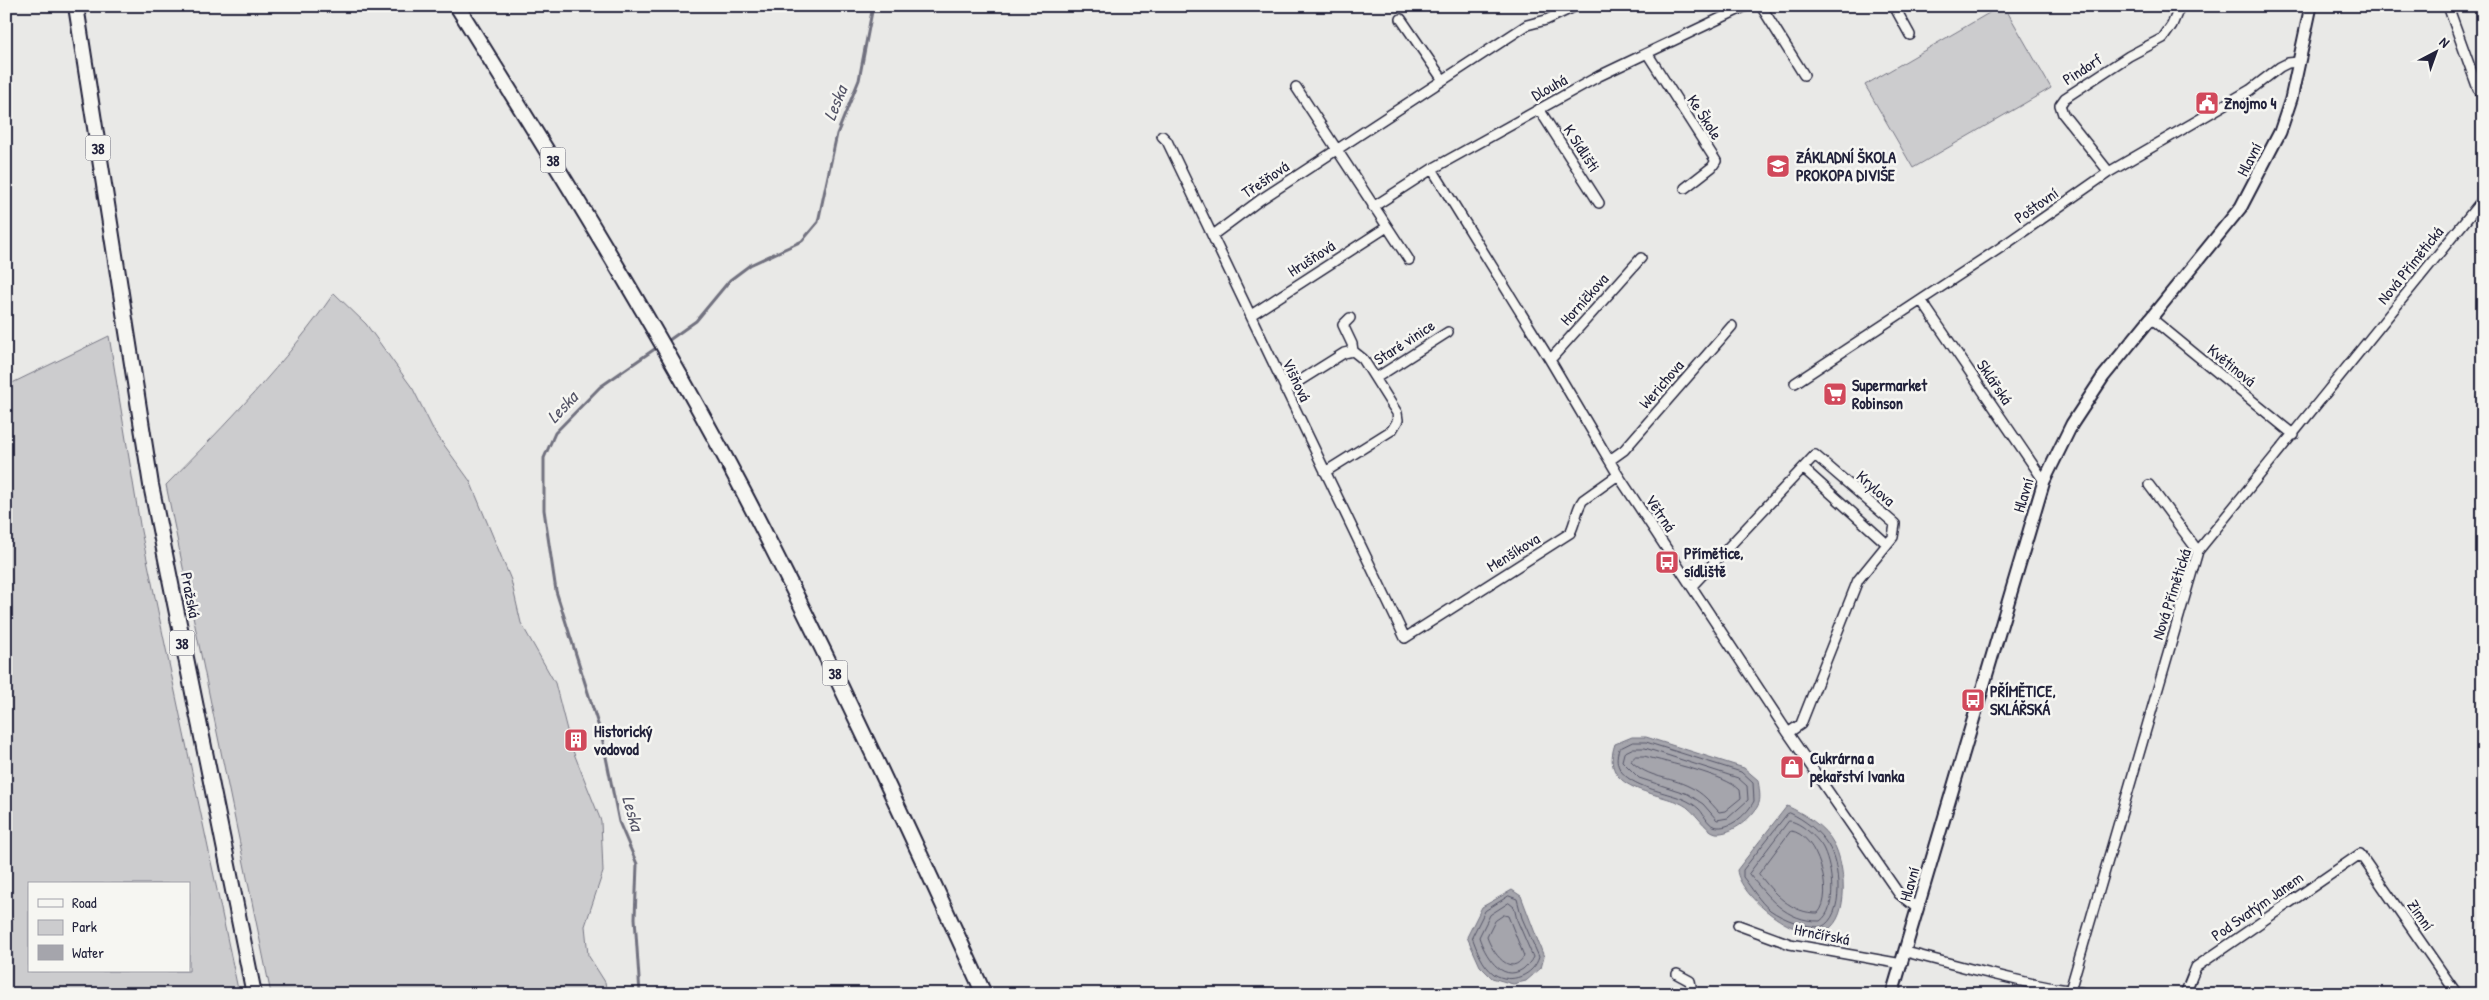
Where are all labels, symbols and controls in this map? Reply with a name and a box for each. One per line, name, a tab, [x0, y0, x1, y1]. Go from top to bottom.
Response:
north arrow	[2412, 28, 2462, 78]
text: N	[2436, 32, 2454, 52]
street label: Pindorf	[2058, 48, 2106, 90]
street label: Dlouhá	[1527, 68, 1571, 106]
water label: Leska	[817, 80, 854, 124]
street label: Ke Škole	[1682, 90, 1728, 144]
public building icon: Znojmo 4	[2194, 90, 2220, 116]
place label: Znojmo 4	[2224, 92, 2277, 114]
street label: K Sídlišti	[1559, 120, 1605, 176]
road number: 38	[86, 136, 110, 160]
street label: Hlavní	[2231, 138, 2267, 180]
place label: ZÁKLADNÍ ŠKOLA PROKOPA DIVIŠE	[1796, 146, 1896, 186]
road number: 38	[540, 148, 566, 172]
school or university icon: ZÁKLADNÍ ŠKOLA PROKOPA DIVIŠE	[1765, 153, 1791, 179]
street label: Třešňová	[1237, 155, 1293, 203]
street label: Poštovní	[2009, 182, 2063, 228]
street label: Nová Přímětická	[2372, 221, 2448, 309]
street label: Hrušňová	[1283, 234, 1339, 282]
street label: Horníčkova	[1555, 268, 1613, 330]
street label: Staré vinice	[1369, 314, 1439, 370]
street label: Květinová	[2203, 339, 2261, 391]
street label: Višňová	[1278, 355, 1316, 405]
street label: Werichova	[1634, 355, 1688, 413]
street label: Sklářská	[1972, 355, 2018, 409]
place label: Supermarket Robinson	[1852, 374, 1927, 414]
supermarket icon: Supermarket Robinson	[1822, 381, 1848, 407]
water label: Leska	[541, 384, 585, 428]
street label: Krylova	[1852, 465, 1900, 511]
street label: Hlavní	[2007, 475, 2039, 515]
street label: Větrná	[1641, 490, 1681, 536]
street label: Menšíkova	[1482, 527, 1544, 577]
place label: Přímětice, sídliště	[1684, 542, 1744, 582]
street label: Nová Přímětická	[2146, 546, 2196, 642]
bus stop icon: Přímětice, sídliště	[1654, 549, 1680, 575]
street label: Pražská	[176, 570, 206, 620]
road number: 38	[170, 630, 194, 656]
road number: 38	[822, 660, 848, 686]
place label: PŘÍMĚTICE, SKLÁŘSKÁ	[1990, 680, 2056, 720]
bus stop icon: PŘÍMĚTICE, SKLÁŘSKÁ	[1960, 687, 1986, 713]
place label: Historický vodovod	[593, 720, 653, 760]
building icon: Historický vodovod	[563, 727, 589, 753]
place label: Cukrárna a pekařství Ivanka	[1810, 747, 1905, 788]
shop icon: Cukrárna a pekařství Ivanka	[1779, 754, 1805, 780]
water label: Leska	[616, 793, 650, 835]
street label: Hlavní	[1894, 864, 1924, 904]
street label: Pod Svatým Janem	[2207, 866, 2307, 946]
legend	[28, 882, 190, 972]
text: Road	[72, 892, 97, 913]
street label: Zimní	[2402, 895, 2440, 935]
text: Park	[72, 916, 97, 937]
street label: Hrnčířská	[1792, 918, 1852, 950]
text: Water	[72, 942, 104, 963]

